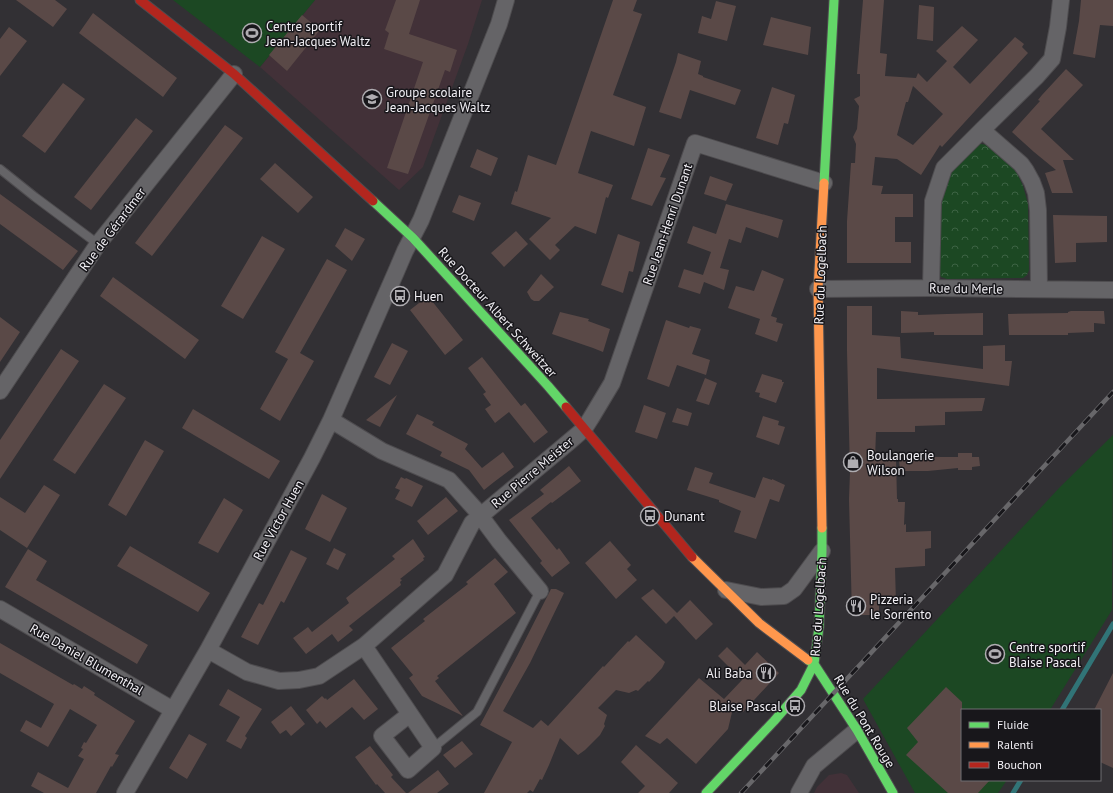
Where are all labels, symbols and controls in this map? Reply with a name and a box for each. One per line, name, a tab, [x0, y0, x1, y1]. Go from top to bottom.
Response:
place label: Centre sportif Jean-Jacques Waltz	[265, 18, 371, 50]
sports icon: Centre sportif Jean-Jacques Waltz	[241, 22, 263, 44]
place label: Groupe scolaire Jean-Jacques Waltz	[385, 84, 491, 116]
school or university icon: Groupe scolaire Jean-Jacques Waltz	[361, 88, 383, 110]
street label: Rue Jean-Henri Dunant	[639, 160, 696, 287]
street label: Rue de Gérardmer	[75, 184, 150, 274]
street label: Rue du Logelbach	[810, 225, 831, 325]
street label: Rue Docteur Albert Schweitzer	[435, 244, 561, 381]
street label: Rue du Merle	[929, 279, 1003, 298]
bus stop icon: Huen	[389, 285, 411, 307]
place label: Huen	[414, 288, 443, 305]
street label: Rue Pierre Meister	[488, 433, 577, 512]
place label: Boulangerie Wilson	[867, 447, 934, 479]
shop icon: Boulangerie Wilson	[842, 451, 864, 473]
street label: Rue Victor Huen	[249, 477, 308, 564]
bus stop icon: Dunant	[639, 505, 661, 527]
place label: Dunant	[664, 508, 705, 525]
street label: Rue du Logelbach	[807, 557, 830, 657]
place label: Pizzeria le Sorrento	[870, 591, 932, 623]
restaurant icon: Pizzeria le Sorrento	[845, 595, 867, 617]
street label: Rue Daniel Blumenthal	[27, 620, 147, 699]
place label: Centre sportif Blaise Pascal	[1009, 639, 1086, 671]
sports icon: Centre sportif Blaise Pascal	[984, 643, 1006, 665]
restaurant icon: Ali Baba	[755, 662, 777, 684]
place label: Ali Baba	[706, 665, 752, 682]
street label: Rue du Pont Rouge	[830, 672, 899, 771]
bus stop icon: Blaise Pascal	[784, 695, 806, 717]
place label: Blaise Pascal	[709, 698, 781, 715]
legend	[961, 709, 1101, 781]
text: Fluide	[997, 717, 1029, 732]
text: Ralenti	[997, 737, 1033, 752]
text: Bouchon	[997, 757, 1042, 772]

